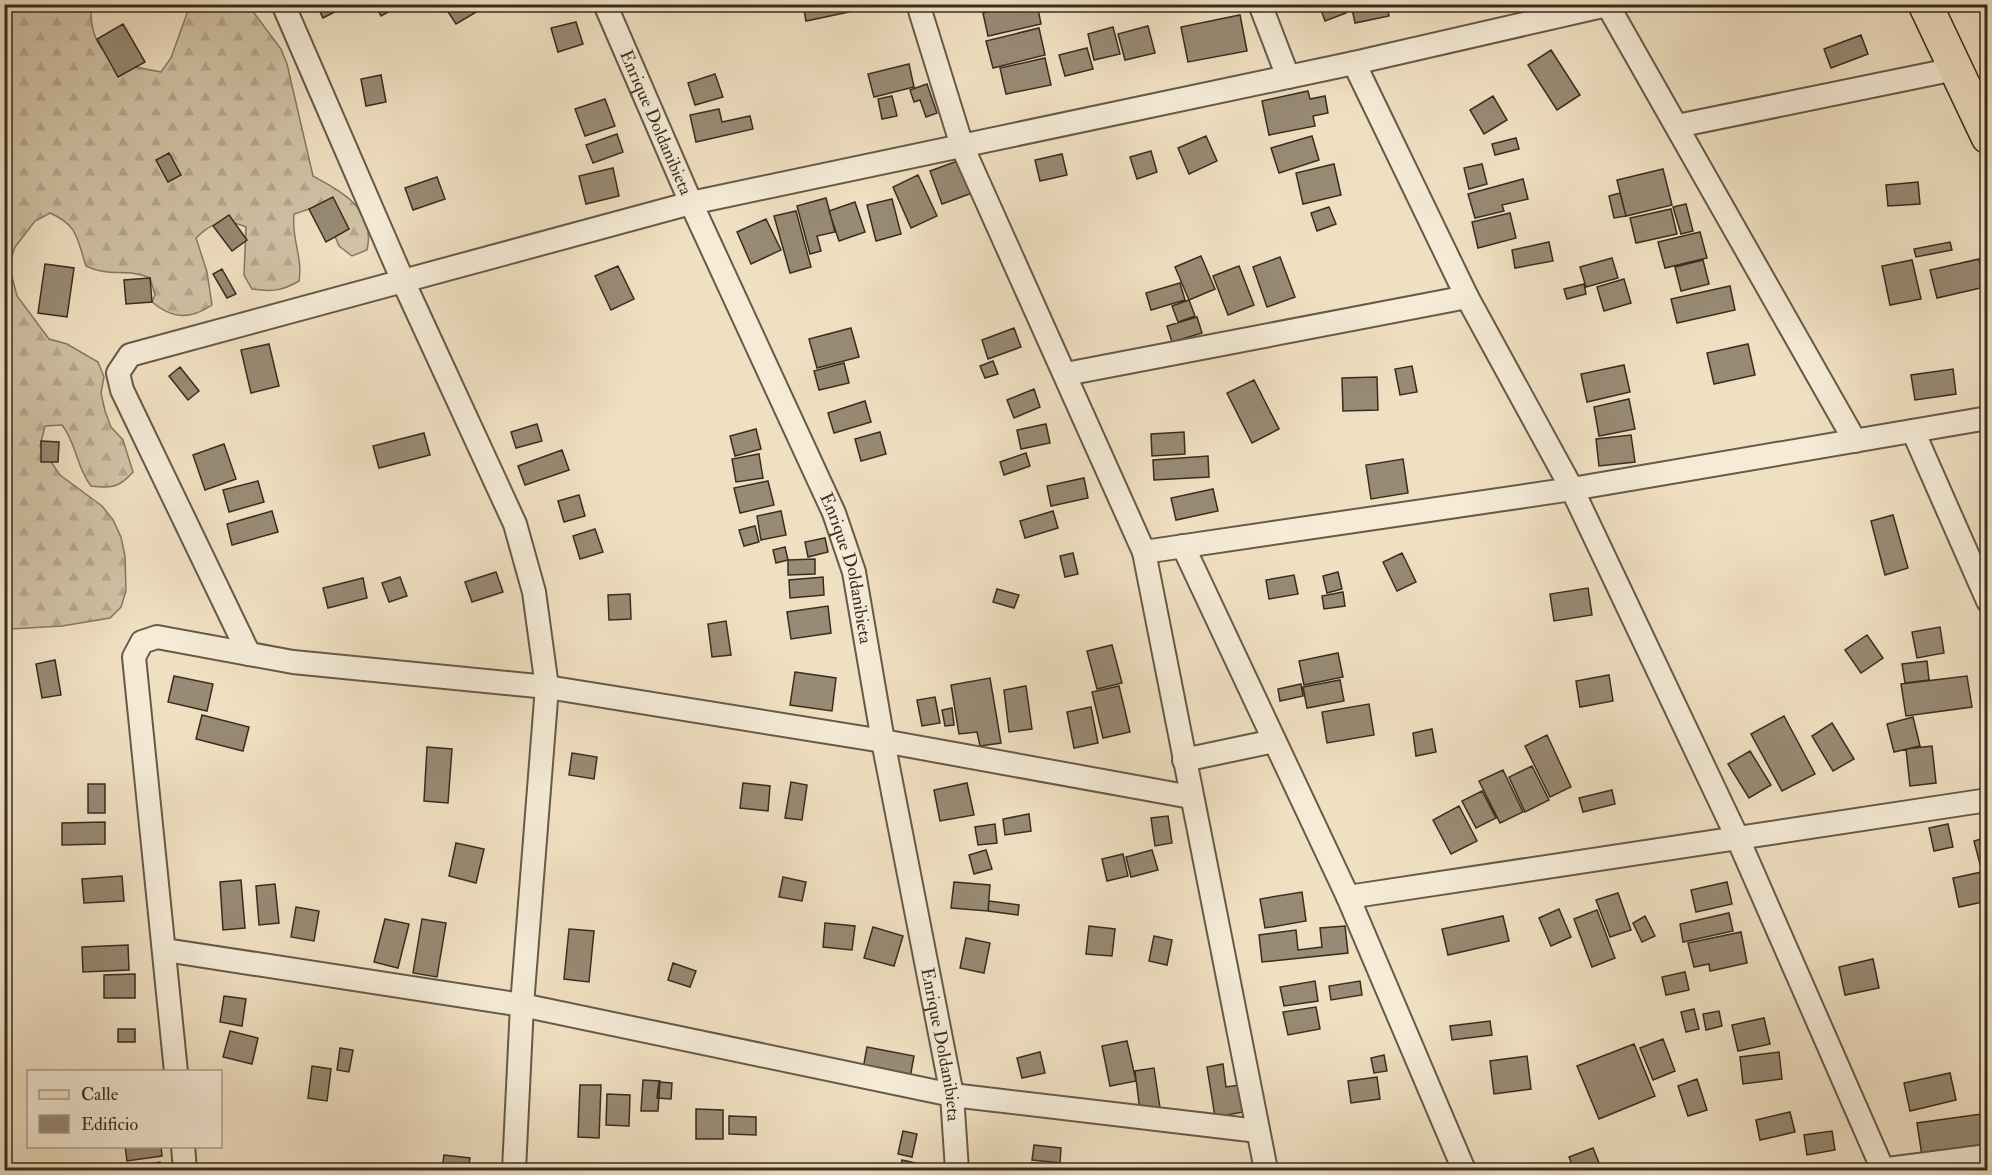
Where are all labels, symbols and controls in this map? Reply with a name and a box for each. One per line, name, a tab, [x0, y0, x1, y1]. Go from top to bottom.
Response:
street label: Enrique Doldanibieta	[615, 46, 698, 199]
street label: Enrique Doldanibieta	[815, 489, 878, 646]
street label: Enrique Doldanibieta	[916, 966, 965, 1123]
legend	[27, 1070, 222, 1148]
text: Calle	[81, 1083, 119, 1106]
text: Edificio	[81, 1113, 138, 1136]

